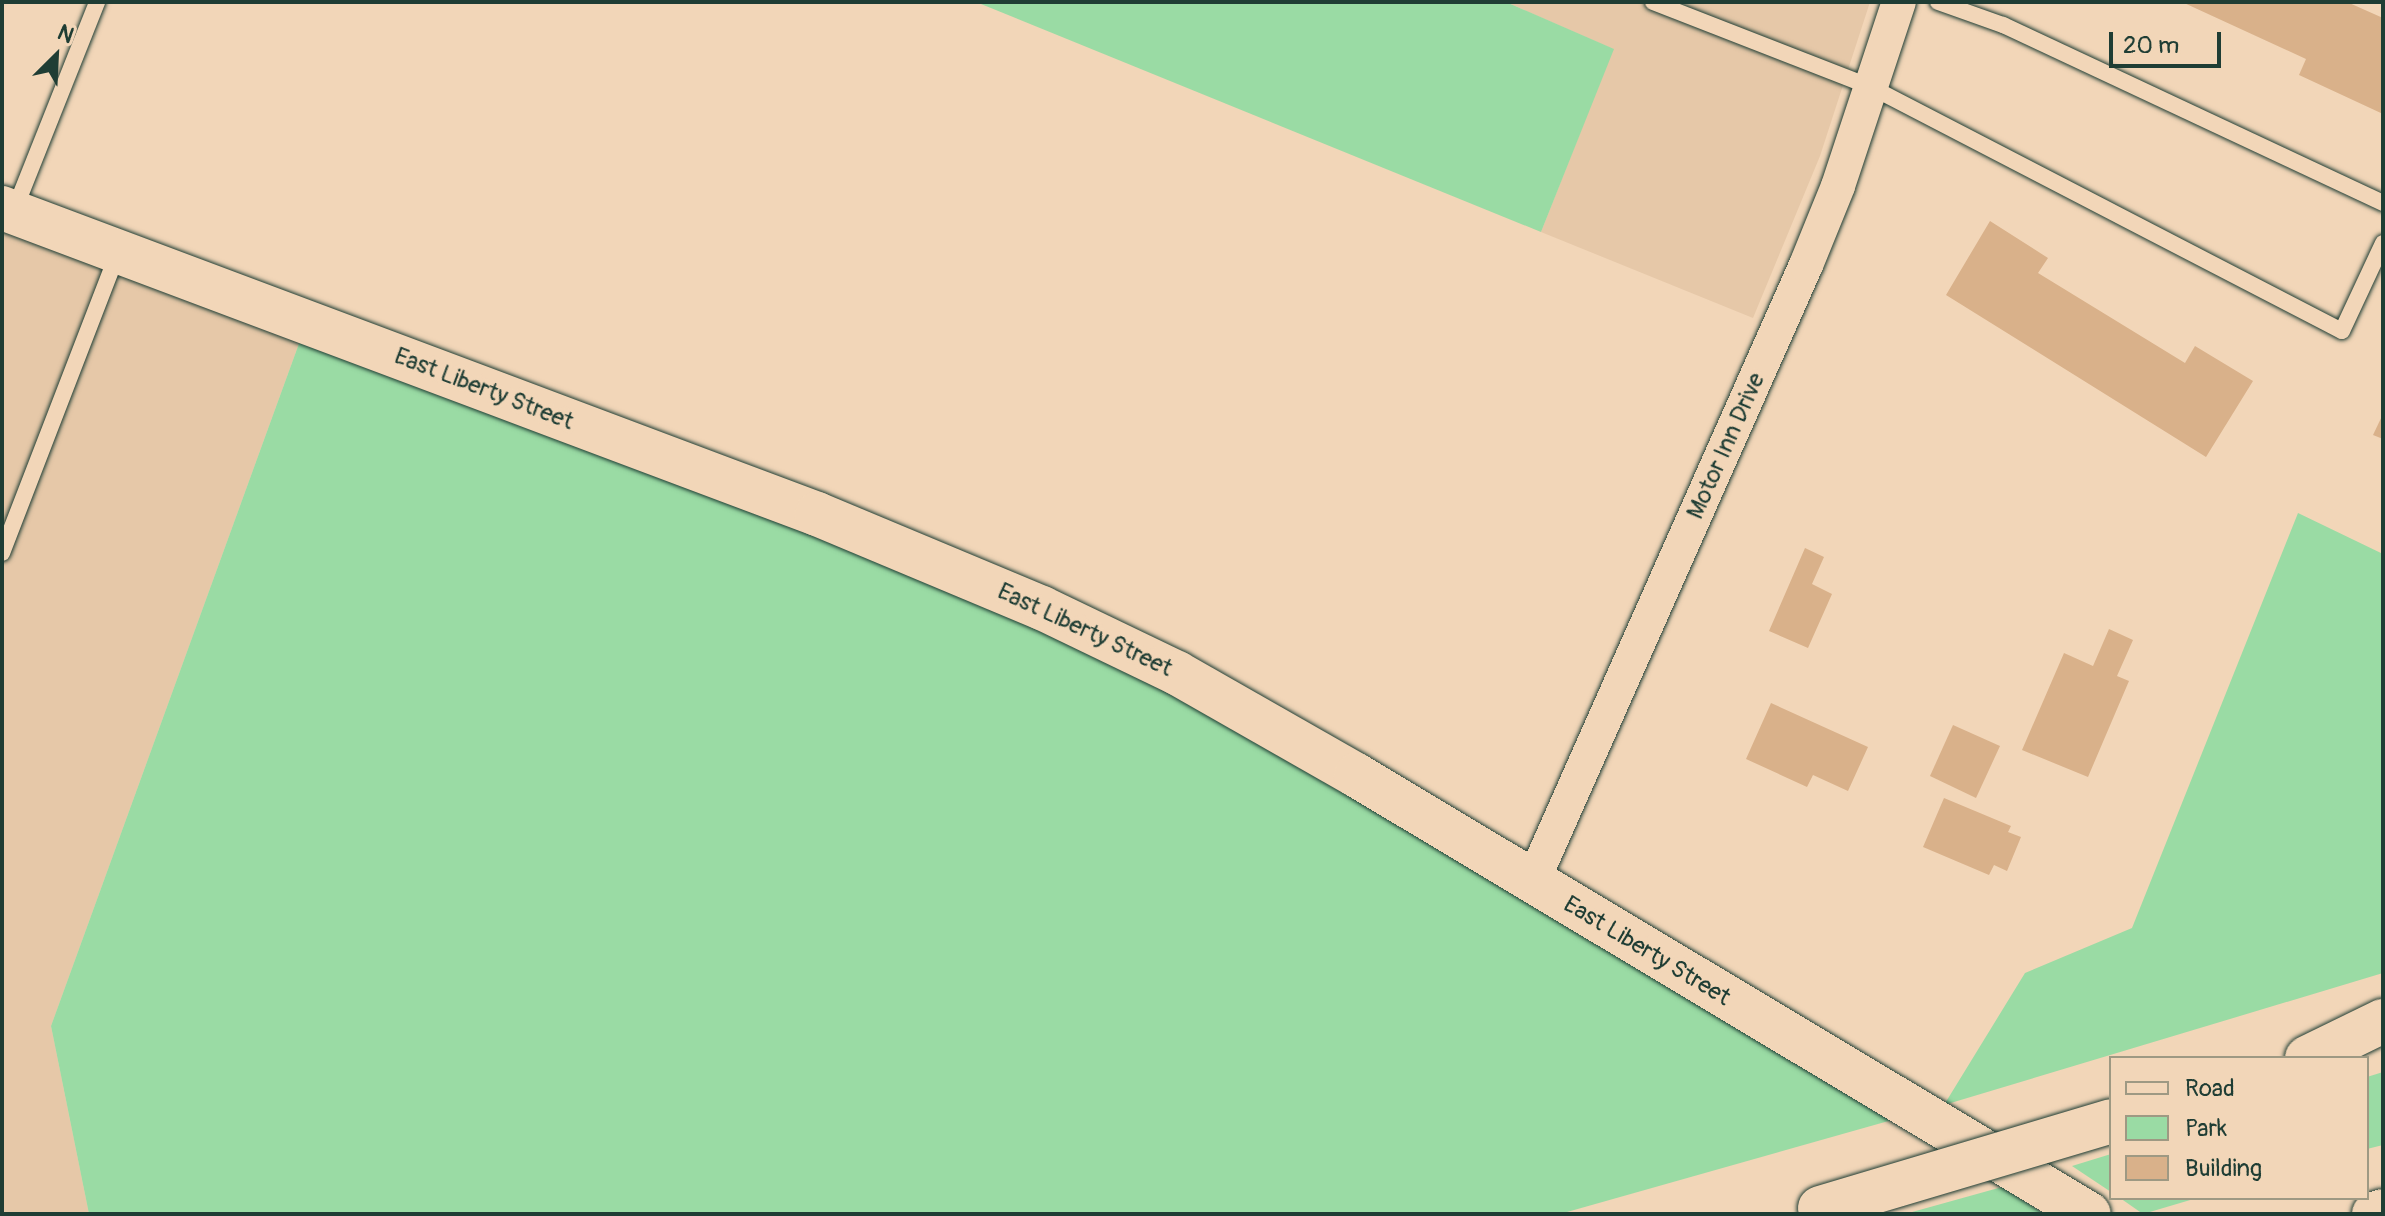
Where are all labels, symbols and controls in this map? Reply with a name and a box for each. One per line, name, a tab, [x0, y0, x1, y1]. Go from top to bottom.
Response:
north arrow	[16, 16, 96, 96]
scale bar	[2113, 16, 2225, 66]
text: N	[53, 18, 78, 50]
text: 20 m	[2123, 31, 2179, 60]
street label: East Liberty Street	[390, 342, 578, 436]
street label: Motor Inn Drive	[1681, 368, 1771, 524]
street label: East Liberty Street	[993, 577, 1177, 683]
street label: East Liberty Street	[1558, 890, 1736, 1012]
legend	[2109, 1056, 2369, 1200]
text: Road	[2185, 1074, 2235, 1103]
text: Park	[2185, 1114, 2227, 1143]
text: Building	[2185, 1154, 2262, 1183]

